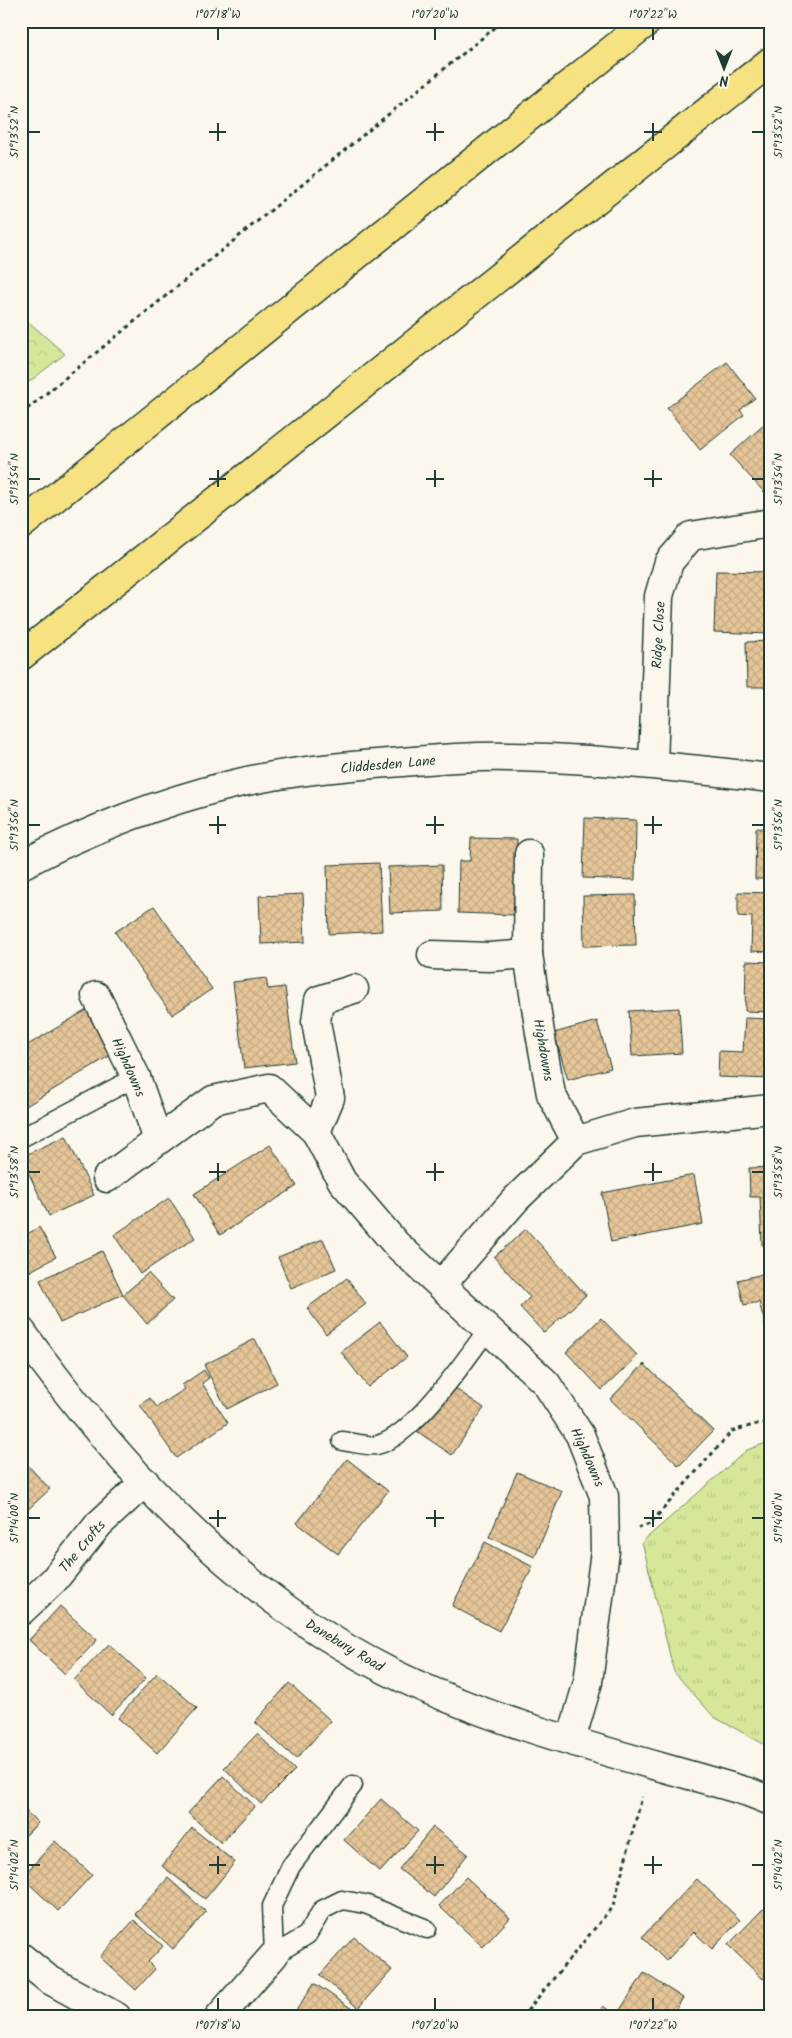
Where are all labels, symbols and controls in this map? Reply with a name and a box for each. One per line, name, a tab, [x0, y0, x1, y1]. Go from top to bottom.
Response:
text: 1°07'18"W	[195, 5, 241, 24]
text: 1°07'20"W	[411, 5, 459, 24]
text: 1°07'22"W	[629, 5, 677, 24]
north arrow	[700, 42, 750, 92]
text: N	[719, 69, 728, 91]
text: 51°13'52"N	[5, 106, 24, 158]
text: 51°13'52"N	[769, 106, 788, 158]
text: 51°13'54"N	[5, 453, 24, 505]
text: 51°13'54"N	[769, 453, 788, 505]
street label: Ridge Close	[646, 600, 672, 669]
street label: Cliddesden Lane	[339, 750, 437, 780]
text: 51°13'56"N	[5, 799, 24, 851]
text: 51°13'56"N	[769, 799, 788, 851]
street label: Highdowns	[527, 1017, 559, 1083]
street label: Highdowns	[105, 1034, 151, 1101]
text: 51°13'58"N	[5, 1146, 24, 1198]
text: 51°13'58"N	[769, 1146, 788, 1198]
street label: Highdowns	[564, 1424, 610, 1491]
text: 51°14'00"N	[5, 1493, 24, 1543]
text: 51°14'00"N	[769, 1493, 788, 1543]
street label: The Crofts	[54, 1515, 111, 1578]
street label: Danebury Road	[301, 1614, 389, 1679]
text: 51°14'02"N	[5, 1839, 24, 1891]
text: 51°14'02"N	[769, 1839, 788, 1891]
text: 1°07'18"W	[195, 2016, 241, 2035]
text: 1°07'20"W	[411, 2016, 459, 2035]
text: 1°07'22"W	[629, 2016, 677, 2035]

